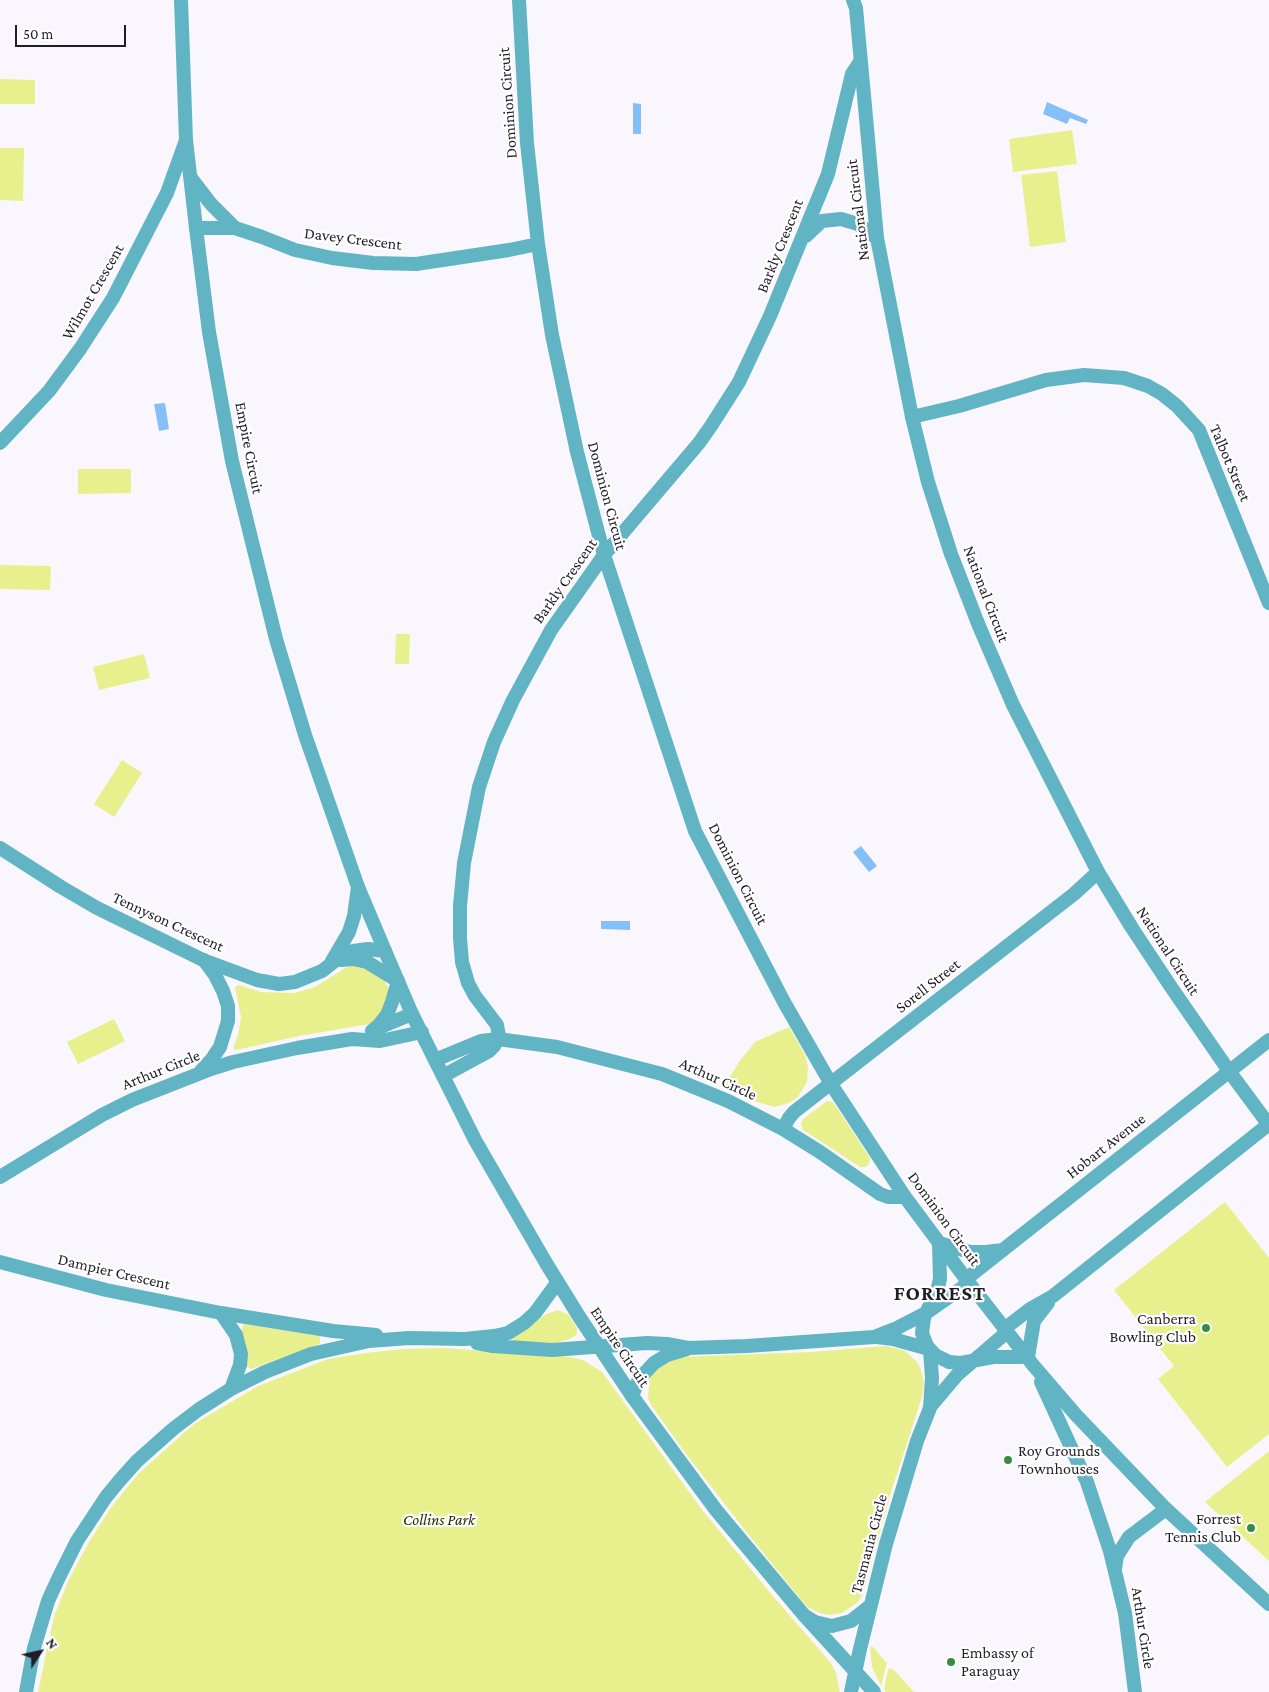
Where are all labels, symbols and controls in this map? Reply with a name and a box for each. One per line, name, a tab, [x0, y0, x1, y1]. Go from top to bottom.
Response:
scale bar	[18, 15, 129, 47]
text: 50 m	[23, 26, 53, 42]
street label: Dominion Circuit	[495, 47, 521, 159]
street label: National Circuit	[842, 158, 874, 262]
street label: Barkly Crescent	[752, 196, 808, 296]
street label: Davey Crescent	[303, 223, 403, 255]
street label: Wilmot Crescent	[58, 241, 128, 343]
street label: Empire Circuit	[231, 400, 267, 496]
street label: Talbot Street	[1205, 422, 1255, 504]
street label: Dominion Circuit	[583, 440, 631, 552]
street label: Barkly Crescent	[529, 535, 601, 627]
street label: National Circuit	[959, 543, 1013, 645]
street label: Dominion Circuit	[704, 820, 772, 928]
street label: Tennyson Crescent	[109, 888, 227, 956]
street label: National Circuit	[1132, 903, 1204, 999]
street label: Sorell Street	[892, 955, 964, 1017]
street label: Arthur Circle	[119, 1046, 203, 1094]
street label: Arthur Circle	[676, 1053, 760, 1105]
street label: Hobart Avenue	[1063, 1109, 1149, 1183]
street label: Dominion Circuit	[903, 1168, 985, 1270]
street label: Dampier Crescent	[56, 1250, 172, 1294]
district label: FORREST	[893, 1281, 987, 1307]
street label: Empire Circuit	[586, 1303, 654, 1391]
place label: Canberra Bowling Club	[1110, 1309, 1196, 1347]
marker: Canberra Bowling Club	[1200, 1322, 1212, 1334]
place label: Roy Grounds Townhouses	[1018, 1441, 1100, 1479]
marker: Roy Grounds Townhouses	[1002, 1454, 1014, 1466]
street label: Tasmania Circle	[847, 1492, 891, 1596]
place label: Forrest Tennis Club	[1165, 1509, 1241, 1547]
park label: Collins Park	[403, 1510, 475, 1530]
marker: Forrest Tennis Club	[1245, 1522, 1257, 1534]
street label: Arthur Circle	[1127, 1586, 1159, 1670]
north arrow	[15, 1627, 65, 1677]
text: N	[43, 1635, 62, 1652]
place label: Embassy of Paraguay	[961, 1643, 1034, 1681]
marker: Embassy of Paraguay	[945, 1656, 957, 1668]

